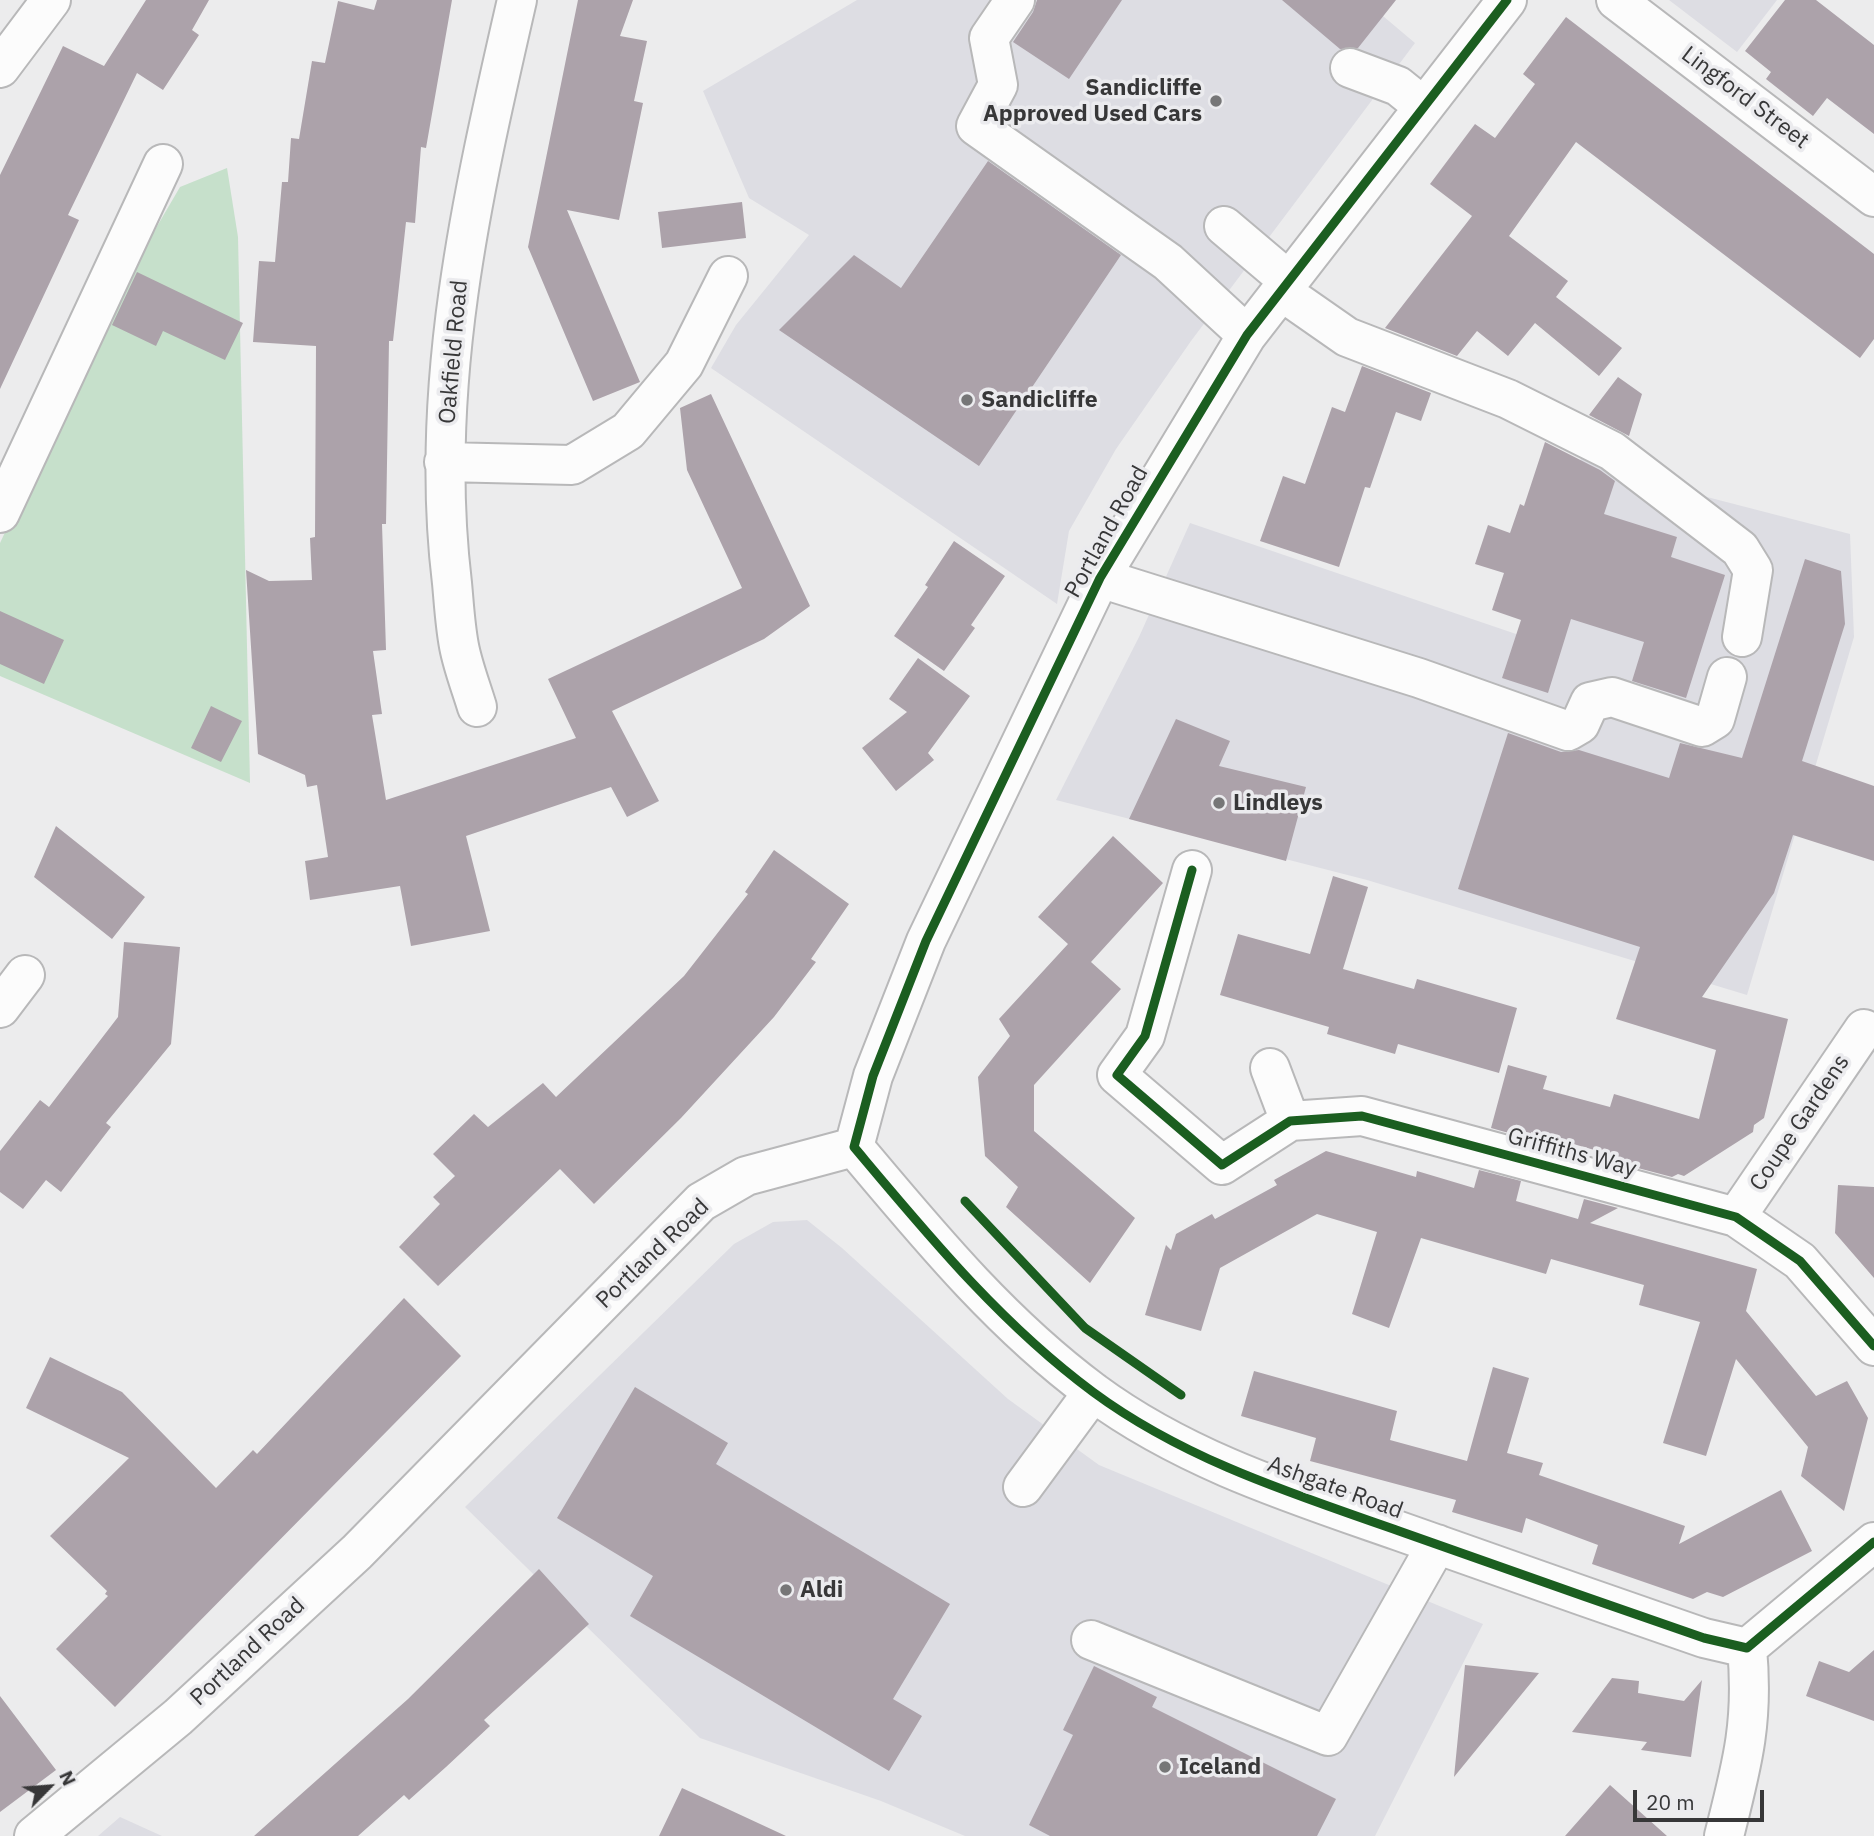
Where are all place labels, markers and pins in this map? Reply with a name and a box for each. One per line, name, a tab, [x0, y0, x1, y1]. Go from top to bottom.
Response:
place label: Sandicliffe Approved Used Cars	[983, 74, 1202, 128]
marker: Sandicliffe Approved Used Cars	[1208, 93, 1224, 109]
place label: Sandicliffe	[981, 386, 1098, 414]
marker: Sandicliffe	[959, 392, 975, 408]
place label: Lindleys	[1233, 789, 1323, 817]
marker: Lindleys	[1211, 795, 1227, 811]
place label: Aldi	[800, 1576, 843, 1604]
marker: Aldi	[778, 1582, 794, 1598]
place label: Iceland	[1179, 1753, 1261, 1781]
marker: Iceland	[1157, 1759, 1173, 1775]

